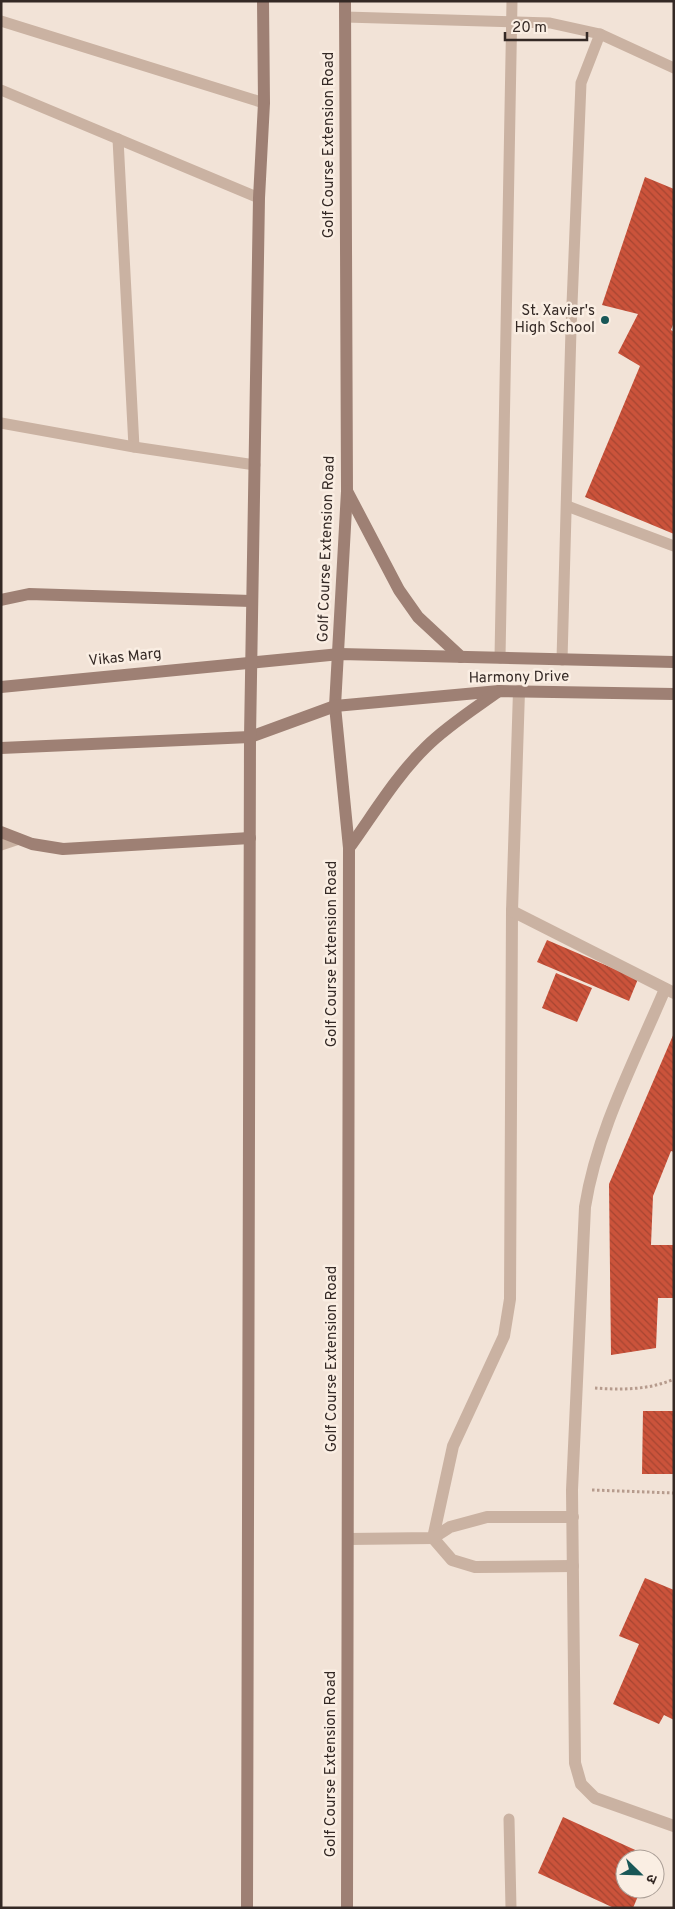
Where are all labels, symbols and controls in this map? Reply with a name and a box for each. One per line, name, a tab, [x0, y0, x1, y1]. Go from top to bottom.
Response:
scale bar	[505, 10, 588, 42]
text: 20 m	[512, 19, 547, 38]
street label: Golf Course Extension Road	[320, 52, 339, 238]
place label: St. Xavier's High School	[514, 302, 595, 338]
marker: St. Xavier's High School	[599, 314, 611, 326]
street label: Golf Course Extension Road	[314, 455, 340, 643]
street label: Vikas Marg	[88, 645, 162, 671]
street label: Harmony Drive	[469, 668, 569, 688]
street label: Golf Course Extension Road	[323, 861, 342, 1047]
street label: Golf Course Extension Road	[323, 1266, 342, 1452]
street label: Golf Course Extension Road	[322, 1671, 341, 1857]
north arrow	[615, 1849, 665, 1899]
text: उ	[641, 1871, 660, 1886]

